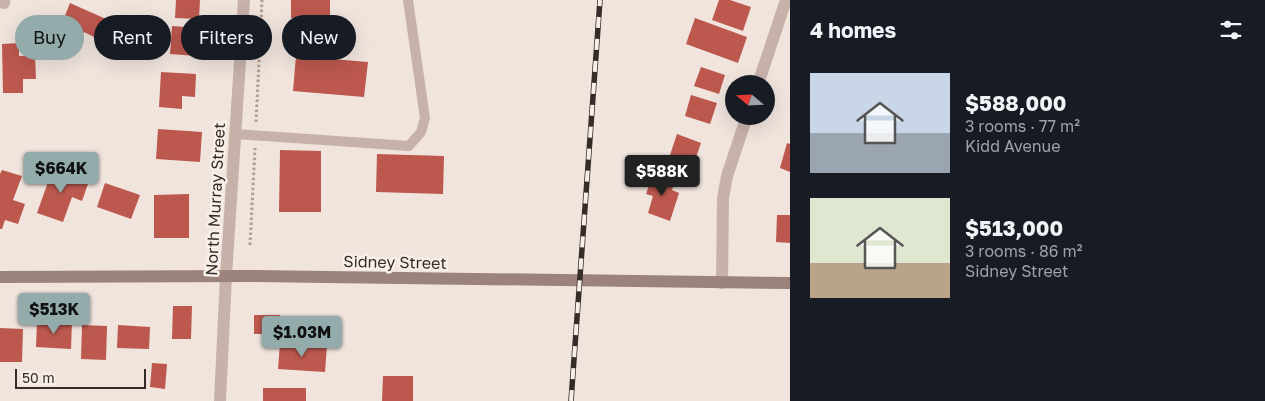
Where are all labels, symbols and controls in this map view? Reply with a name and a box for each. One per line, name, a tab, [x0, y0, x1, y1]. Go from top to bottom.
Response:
chip: Buy	[15, 15, 84, 60]
chip: Rent	[94, 15, 171, 60]
chip: Filters	[181, 15, 272, 60]
chip: New	[282, 15, 356, 60]
icon: filters	[1217, 16, 1245, 44]
text: 4 homes	[810, 17, 896, 43]
north arrow	[725, 75, 775, 125]
map controls	[725, 75, 775, 125]
text: $588,000	[965, 90, 1066, 116]
icon: home	[850, 93, 910, 153]
text: 3 rooms · 77 m²	[965, 116, 1080, 136]
street label: North Murray Street	[201, 122, 229, 276]
text: Kidd Avenue	[965, 136, 1061, 156]
pin: $664K	[26, 152, 96, 194]
pin: $588K	[627, 154, 697, 197]
text: $664K	[35, 158, 87, 178]
text: $588K	[636, 161, 688, 181]
text: $513,000	[965, 215, 1063, 241]
icon: home	[850, 218, 910, 278]
text: 3 rooms · 86 m²	[965, 241, 1082, 261]
street label: Sidney Street	[343, 251, 447, 273]
text: Sidney Street	[965, 261, 1069, 281]
pin: $513K	[19, 292, 89, 335]
text: $513K	[29, 299, 79, 319]
pin: $1.03M	[261, 316, 343, 358]
text: $1.03M	[273, 322, 331, 342]
scale bar	[15, 366, 146, 389]
text: 50 m	[22, 369, 55, 386]

